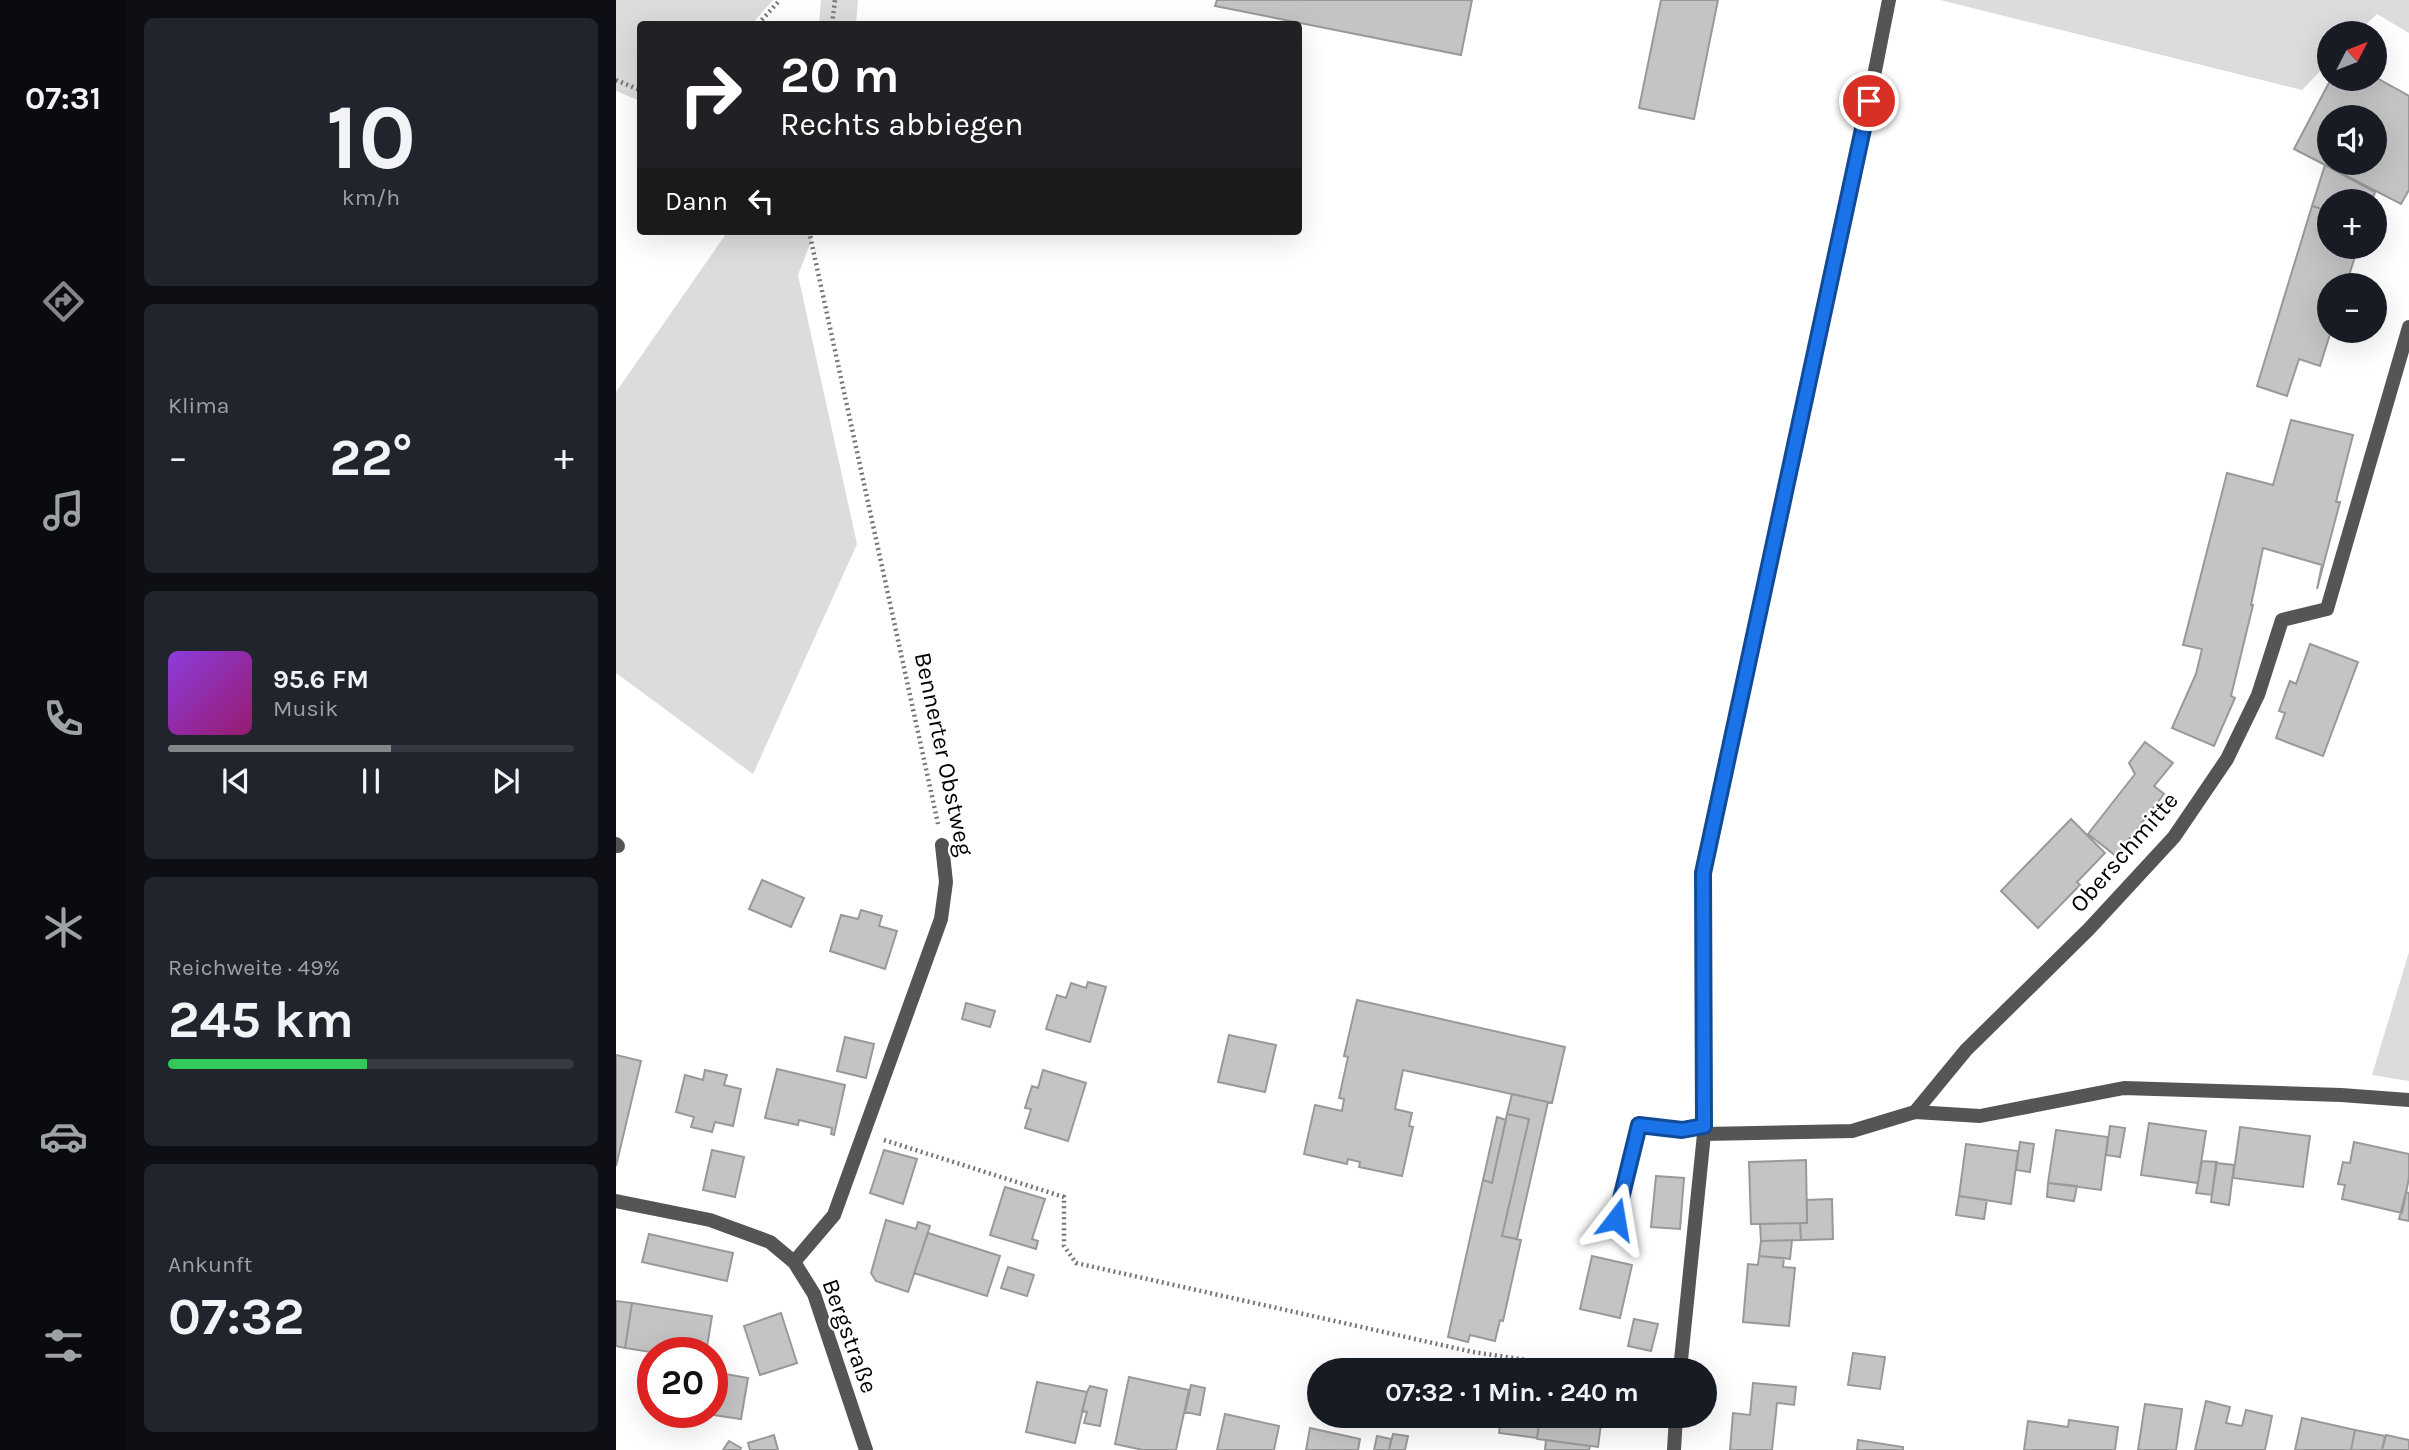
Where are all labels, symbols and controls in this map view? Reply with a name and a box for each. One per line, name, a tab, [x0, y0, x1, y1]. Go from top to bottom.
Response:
north arrow	[2317, 21, 2387, 91]
map controls	[2317, 21, 2387, 343]
text: 20 m	[780, 47, 900, 104]
icon: right	[665, 49, 756, 140]
pin	[1839, 71, 1899, 131]
text: 07:31	[25, 80, 101, 117]
icon: arrive	[1850, 82, 1888, 120]
text: 10	[326, 85, 416, 191]
button: sound	[2317, 105, 2387, 175]
text: Rechts abbiegen	[780, 106, 1024, 143]
icon: left	[742, 182, 780, 220]
text: km/h	[342, 184, 400, 211]
text: Dann	[665, 186, 728, 217]
button: +	[2317, 189, 2387, 259]
button: −	[2317, 273, 2387, 343]
icon: directions	[39, 277, 88, 326]
text: Klima	[168, 392, 229, 419]
text: 22°	[329, 427, 413, 488]
text: −	[168, 435, 188, 480]
text: +	[554, 435, 574, 480]
icon: music	[39, 486, 88, 535]
street label: Bennerter Obstweg	[909, 650, 979, 859]
text: 95.6 FM	[273, 664, 369, 695]
icon: phone	[39, 694, 88, 743]
text: Musik	[273, 695, 338, 722]
icon: previous	[217, 762, 255, 800]
icon: pause	[352, 762, 390, 800]
icon: next	[487, 762, 525, 800]
street label: Oberschmitte	[2064, 786, 2184, 918]
icon: climate	[39, 903, 88, 952]
text: Reichweite · 49%	[168, 954, 340, 981]
text: 245 km	[168, 989, 354, 1050]
icon: car	[39, 1112, 88, 1161]
position arrow	[1579, 1182, 1653, 1256]
text: Ankunft	[168, 1251, 252, 1278]
street label: Bergstraße	[816, 1275, 884, 1397]
text: 07:32	[168, 1286, 305, 1347]
icon: filters	[39, 1321, 88, 1370]
speed limit sign: 20	[637, 1337, 728, 1428]
text: 07:32 · 1 Min. · 240 m	[1385, 1377, 1639, 1408]

